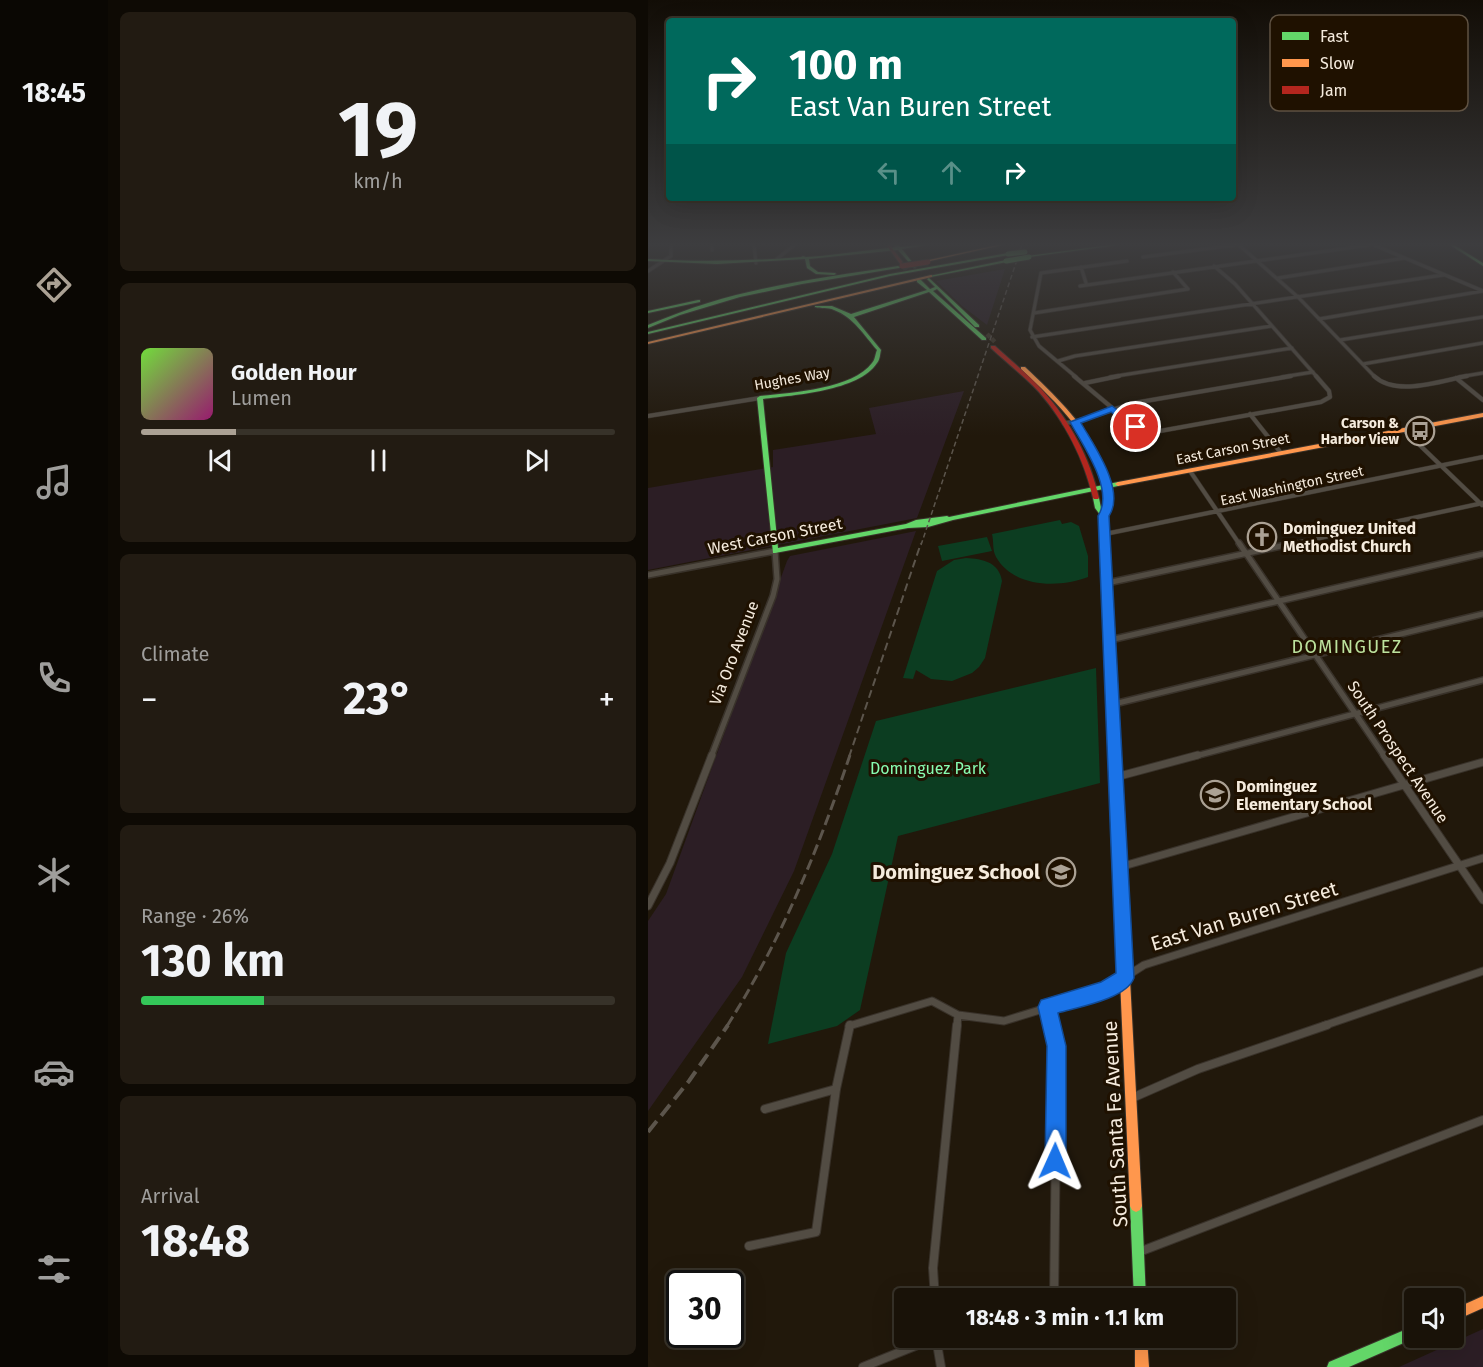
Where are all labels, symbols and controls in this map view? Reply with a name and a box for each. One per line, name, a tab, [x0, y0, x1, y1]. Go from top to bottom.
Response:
legend	[1270, 15, 1468, 111]
text: Fast	[1320, 27, 1349, 46]
text: 100 m	[789, 40, 903, 90]
icon: right	[690, 42, 768, 120]
text: Slow	[1320, 54, 1355, 73]
text: 18:45	[22, 77, 86, 109]
text: Jam	[1320, 81, 1347, 100]
text: 19	[338, 83, 418, 177]
text: East Van Buren Street	[789, 91, 1051, 123]
icon: left	[872, 156, 905, 189]
icon: ahead	[935, 156, 968, 189]
icon: right	[998, 156, 1031, 189]
text: km/h	[353, 169, 403, 193]
icon: directions	[33, 264, 75, 306]
text: Golden Hour	[231, 359, 357, 386]
street label: Hughes Way	[753, 364, 831, 394]
text: Lumen	[231, 386, 292, 410]
pin	[1110, 401, 1161, 452]
icon: arrive	[1119, 410, 1152, 443]
place label: Carson & Harbor View	[1321, 415, 1400, 448]
bus stop icon: Carson & Harbor View	[1404, 415, 1436, 447]
street label: East Carson Street	[1175, 429, 1292, 468]
icon: previous	[204, 444, 237, 477]
icon: pause	[362, 444, 395, 477]
icon: next	[520, 444, 553, 477]
icon: music	[33, 461, 75, 503]
street label: East Washington Street	[1219, 462, 1366, 509]
street label: West Carson Street	[706, 514, 844, 558]
place label: Dominguez United Methodist Church	[1283, 519, 1416, 556]
church icon: Dominguez United Methodist Church	[1246, 521, 1278, 553]
street label: Via Oro Avenue	[705, 598, 763, 708]
district label: DOMINGUEZ	[1291, 636, 1403, 658]
text: Climate	[141, 642, 209, 666]
icon: phone	[33, 657, 75, 699]
text: 23°	[343, 672, 413, 726]
street label: South Prospect Avenue	[1343, 677, 1453, 827]
text: −	[141, 680, 158, 720]
text: +	[599, 680, 615, 720]
park label: Dominguez Park	[870, 759, 987, 778]
place label: Dominguez Elementary School	[1236, 777, 1372, 814]
school or university icon: Dominguez Elementary School	[1199, 779, 1231, 811]
icon: climate	[33, 854, 75, 896]
school or university icon: Dominguez School	[1045, 856, 1077, 888]
place label: Dominguez School	[872, 860, 1040, 884]
street label: East Van Buren Street	[1148, 876, 1341, 956]
text: Range · 26%	[141, 904, 249, 928]
text: 130 km	[141, 934, 285, 988]
street label: South Santa Fe Avenue	[1098, 1020, 1132, 1228]
icon: car	[33, 1051, 75, 1093]
position arrow	[1023, 1129, 1087, 1193]
text: Arrival	[141, 1184, 200, 1208]
text: 18:48	[141, 1214, 250, 1268]
icon: filters	[33, 1248, 75, 1290]
speed limit sign: 30	[666, 1270, 744, 1348]
map controls	[1404, 1288, 1464, 1348]
button: sound	[1404, 1288, 1464, 1348]
text: 18:48 · 3 min · 1.1 km	[966, 1304, 1164, 1331]

